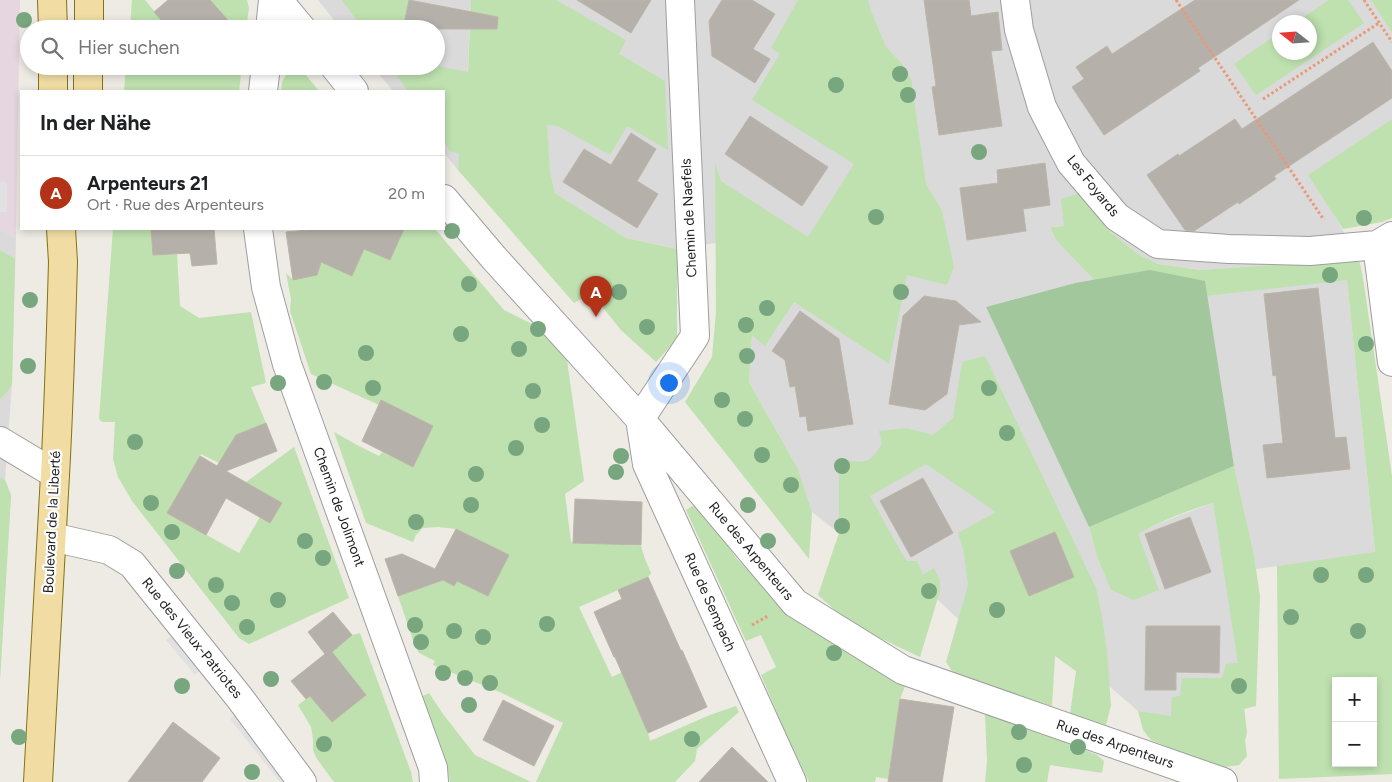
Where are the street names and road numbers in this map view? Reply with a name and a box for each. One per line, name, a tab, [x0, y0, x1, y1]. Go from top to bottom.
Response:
street label: Les Foyards	[1063, 152, 1123, 220]
street label: Chemin de Naefels	[677, 158, 701, 278]
street label: Chemin de Jolimont	[309, 445, 369, 569]
street label: Boulevard de la Liberté	[40, 450, 64, 594]
street label: Rue des Arpenteurs	[705, 498, 797, 604]
street label: Rue de Sempach	[681, 550, 739, 654]
street label: Rue des Vieux-Patriotes	[138, 574, 246, 702]
street label: Rue des Arpenteurs	[1054, 716, 1176, 772]

